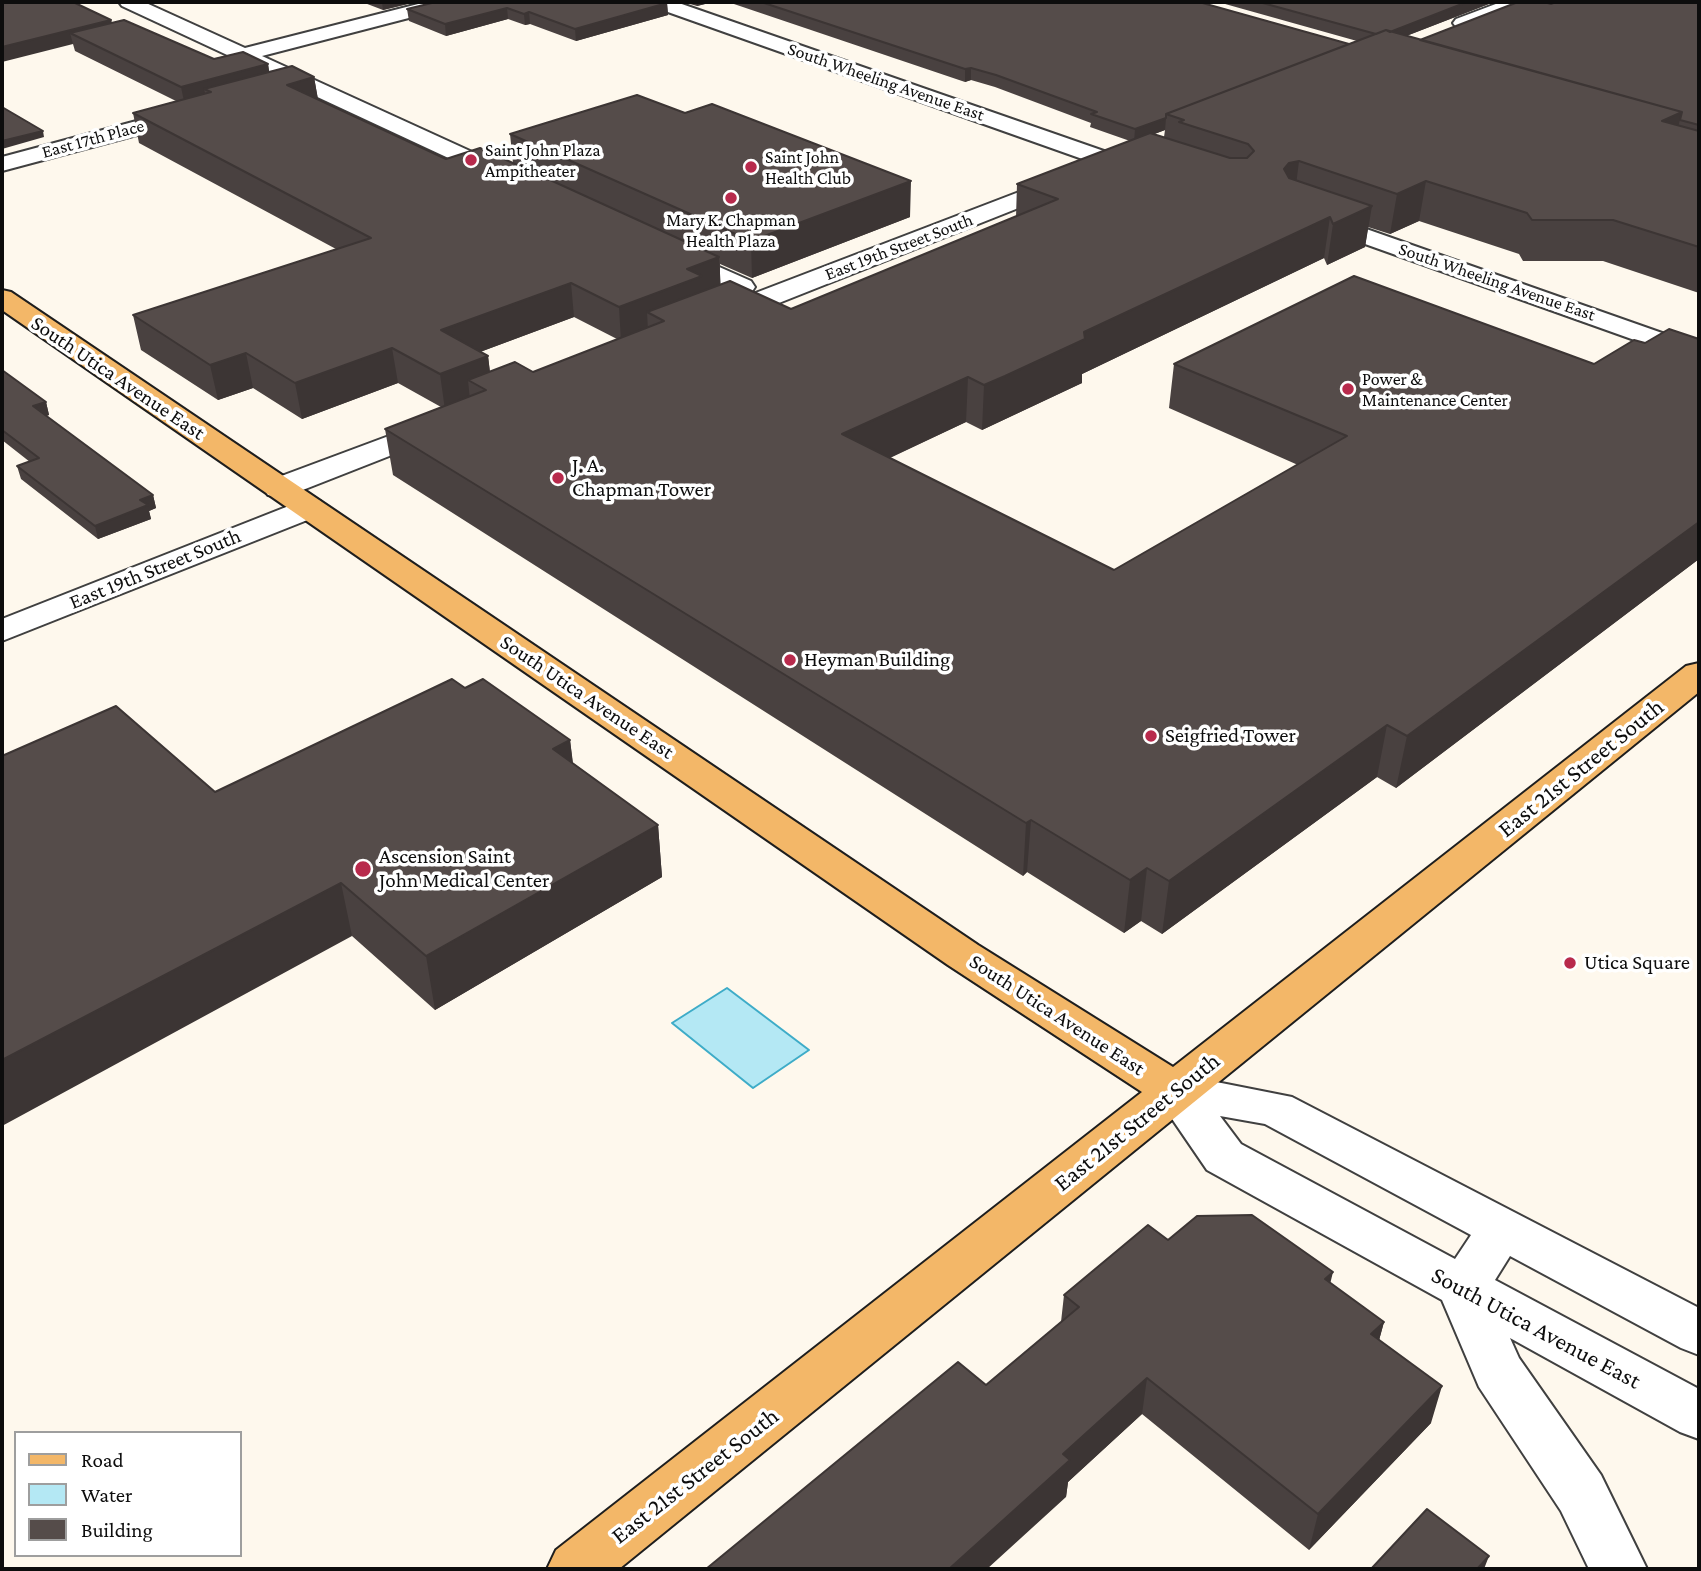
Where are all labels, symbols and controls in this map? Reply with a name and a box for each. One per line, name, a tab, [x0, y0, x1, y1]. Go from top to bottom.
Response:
street label: South Wheeling Avenue East	[785, 38, 987, 126]
street label: East 17th Place	[39, 115, 147, 163]
place label: Saint John Plaza Ampitheater	[485, 139, 600, 182]
place label: Saint John Health Club	[765, 146, 851, 188]
marker: Saint John Plaza Ampitheater	[463, 152, 479, 168]
marker: Saint John Health Club	[743, 159, 759, 175]
marker: Mary K. Chapman Health Plaza	[723, 190, 739, 206]
place label: Mary K. Chapman Health Plaza	[666, 209, 796, 252]
street label: East 19th Street South	[822, 209, 976, 285]
street label: South Wheeling Avenue East	[1396, 238, 1598, 326]
street label: South Utica Avenue East	[26, 311, 210, 445]
place label: Power & Maintenance Center	[1362, 368, 1508, 410]
marker: Power & Maintenance Center	[1340, 381, 1356, 397]
place label: J. A. Chapman Tower	[572, 453, 711, 503]
marker: J. A. Chapman Tower	[550, 470, 566, 486]
street label: East 19th Street South	[66, 523, 244, 615]
street label: South Utica Avenue East	[495, 630, 679, 764]
place label: Heyman Building	[804, 647, 950, 673]
marker: Heyman Building	[782, 652, 798, 668]
street label: East 21st Street South	[1492, 692, 1670, 844]
place label: Seigfried Tower	[1165, 723, 1296, 749]
marker: Seigfried Tower	[1143, 728, 1159, 744]
place label: Ascension Saint John Medical Center	[379, 844, 550, 894]
marker: Ascension Saint John Medical Center	[353, 859, 373, 879]
street label: South Utica Avenue East	[965, 949, 1149, 1081]
place label: Utica Square	[1584, 950, 1690, 976]
marker: Utica Square	[1562, 955, 1578, 971]
street label: East 21st Street South	[1048, 1046, 1226, 1198]
street label: South Utica Avenue East	[1426, 1261, 1646, 1395]
street label: East 21st Street South	[605, 1402, 785, 1550]
legend	[14, 1431, 242, 1557]
text: Road	[81, 1448, 124, 1472]
text: Water	[81, 1483, 133, 1507]
text: Building	[81, 1518, 153, 1542]

